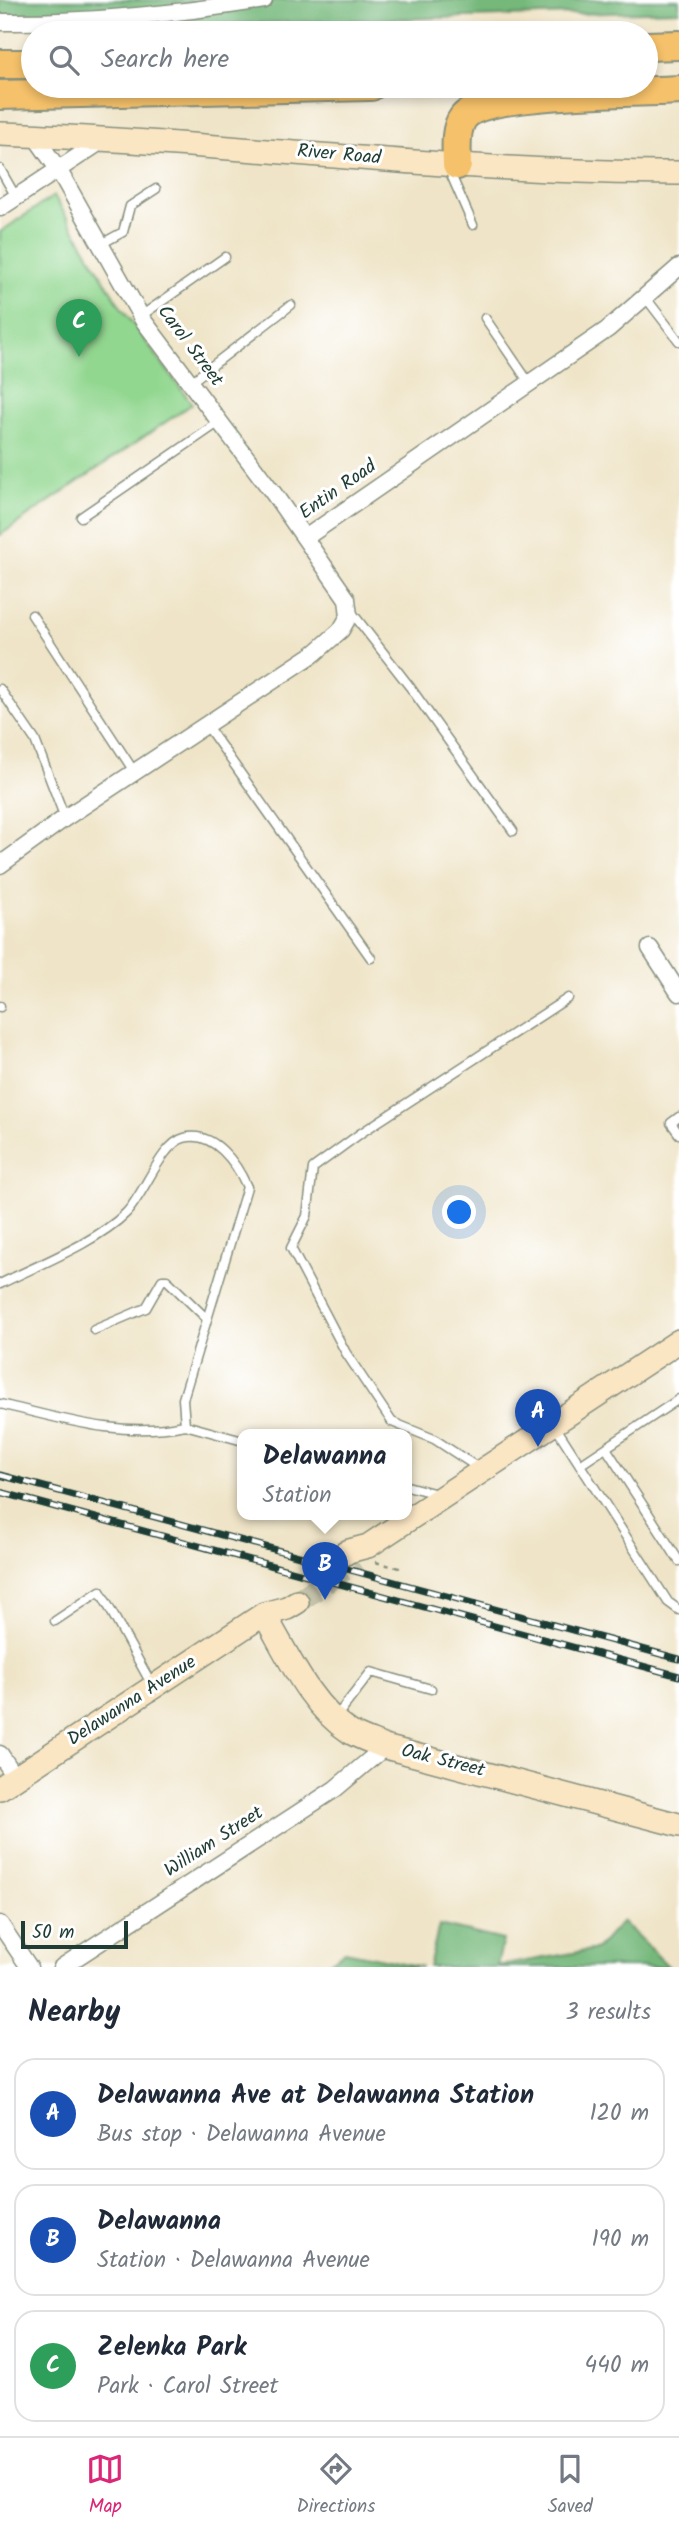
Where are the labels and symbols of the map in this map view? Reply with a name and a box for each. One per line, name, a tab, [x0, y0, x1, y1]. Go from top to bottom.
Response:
street label: River Road	[296, 136, 383, 174]
pin: C	[56, 299, 102, 357]
street label: Carol Street	[149, 299, 231, 394]
street label: Entin Road	[293, 452, 383, 528]
your location	[442, 1195, 476, 1229]
pin: A	[515, 1389, 561, 1447]
pin: B	[302, 1542, 348, 1600]
street label: Delawanna Avenue	[61, 1648, 203, 1754]
street label: Oak Street	[398, 1736, 489, 1786]
street label: William Street	[158, 1798, 270, 1885]
scale bar	[21, 1918, 128, 1950]

